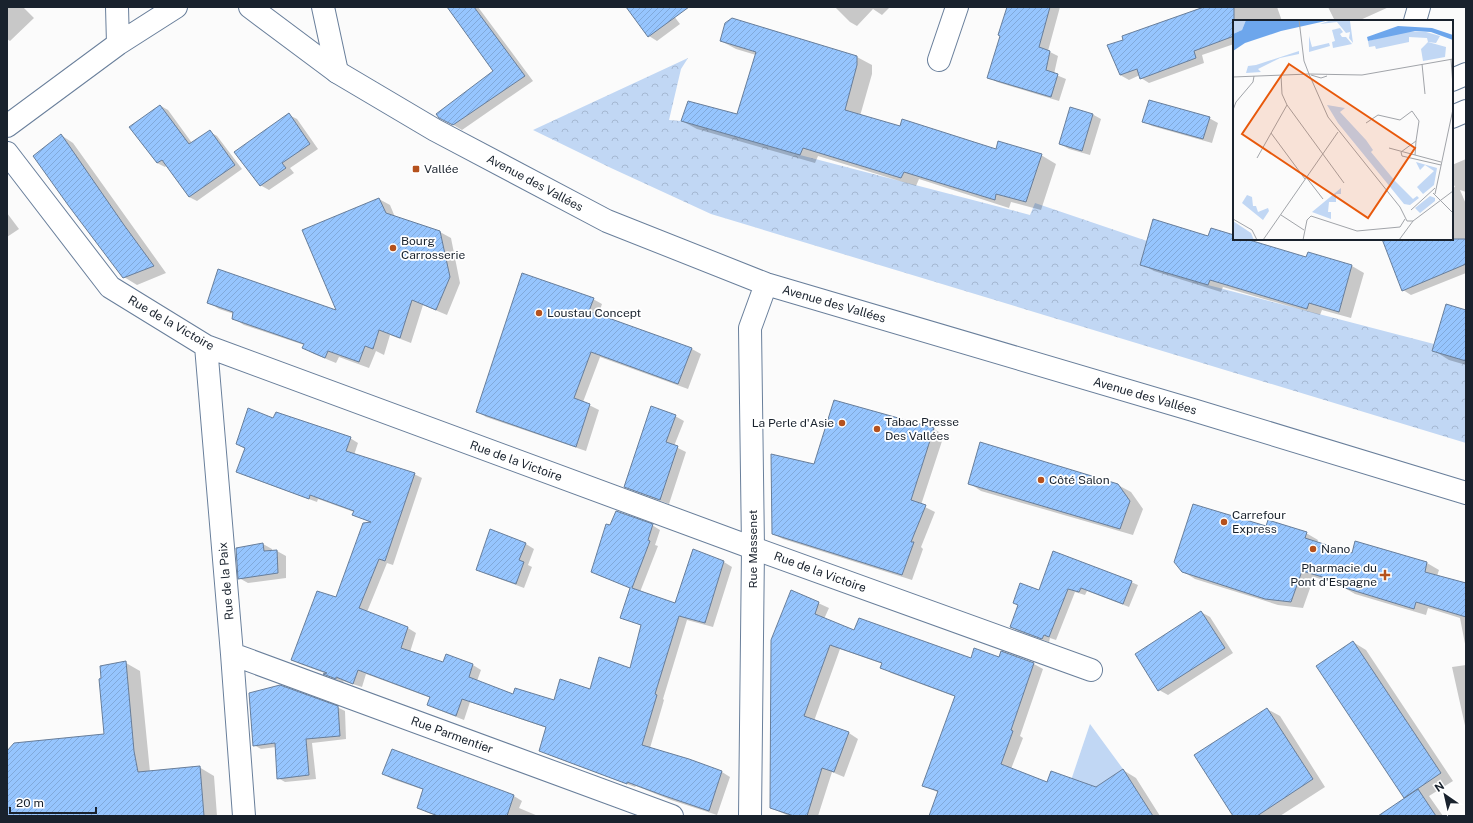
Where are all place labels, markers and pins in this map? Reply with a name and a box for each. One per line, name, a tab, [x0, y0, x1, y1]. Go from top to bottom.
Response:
place label: Vallée	[424, 162, 459, 176]
marker: Vallée	[411, 164, 421, 174]
place label: Bourg Carrosserie	[401, 234, 465, 262]
marker: Bourg Carrosserie	[388, 243, 398, 253]
place label: Loustau Concept	[547, 306, 642, 320]
marker: Loustau Concept	[534, 308, 544, 318]
place label: Tabac Presse Des Vallées	[885, 415, 959, 443]
place label: La Perle d'Asie	[752, 416, 834, 430]
marker: La Perle d'Asie	[837, 418, 847, 428]
marker: Tabac Presse Des Vallées	[872, 424, 882, 434]
place label: Côté Salon	[1049, 473, 1110, 487]
marker: Côté Salon	[1036, 475, 1046, 485]
place label: Carrefour Express	[1232, 508, 1286, 536]
marker: Carrefour Express	[1219, 517, 1229, 527]
place label: Nano	[1321, 542, 1351, 556]
marker: Nano	[1308, 544, 1318, 554]
place label: Pharmacie du Pont d'Espagne	[1290, 561, 1377, 589]
marker: Pharmacie du Pont d'Espagne	[1380, 570, 1390, 580]

